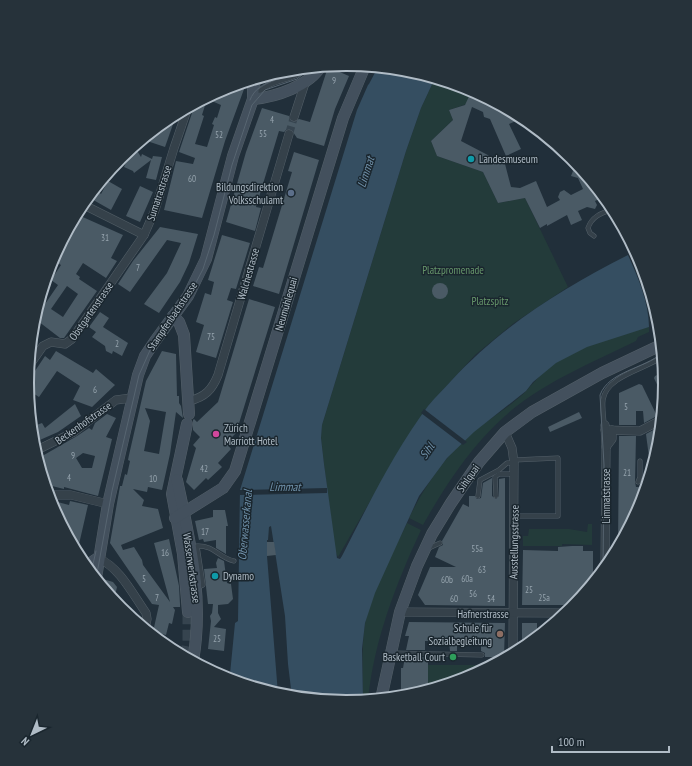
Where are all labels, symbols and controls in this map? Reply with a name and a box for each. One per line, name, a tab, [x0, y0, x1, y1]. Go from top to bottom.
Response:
house number: 9	[332, 75, 336, 86]
house number: 4	[270, 114, 274, 125]
house number: 55	[259, 128, 267, 139]
house number: 52	[215, 129, 223, 140]
place label: Landesmuseum	[479, 152, 538, 166]
water label: Limmat	[354, 153, 378, 189]
marker: Landesmuseum	[466, 154, 476, 164]
street label: Sumatrastrasse	[143, 163, 175, 223]
house number: 60	[188, 173, 196, 184]
place label: Bildungsdirektion Volksschulamt	[216, 180, 283, 207]
marker: Bildungsdirektion Volksschulamt	[286, 188, 296, 198]
house number: 31	[101, 232, 109, 243]
street label: Walchestrasse	[234, 246, 262, 302]
house number: 7	[136, 262, 140, 273]
park label: Platzpromenade	[422, 263, 484, 277]
street label: Neumühlequai	[272, 275, 300, 333]
street label: Stampfenbachstrasse	[144, 278, 200, 353]
street label: Obstgartenstrasse	[66, 279, 117, 343]
park label: Platzspitz	[472, 294, 508, 308]
house number: 75	[207, 331, 215, 342]
house number: 2	[115, 338, 119, 349]
house number: 6	[93, 384, 97, 395]
street label: Beckenhofstrasse	[52, 398, 114, 448]
house number: 5	[624, 401, 628, 412]
place label: Zürich Marriott Hotel	[224, 421, 278, 448]
marker: Zürich Marriott Hotel	[211, 429, 221, 439]
water label: Sihl	[416, 439, 438, 461]
house number: 9	[71, 450, 75, 461]
street label: Sihlquai	[453, 461, 483, 495]
house number: 42	[200, 463, 208, 474]
house number: 21	[623, 467, 631, 478]
street label: Limmatstrasse	[599, 468, 613, 523]
house number: 4	[67, 472, 71, 483]
house number: 10	[149, 473, 157, 484]
water label: Limmat	[269, 479, 302, 494]
water label: Oberwasserkanal	[234, 488, 255, 561]
street label: Ausstellungsstrasse	[506, 504, 522, 579]
house number: 17	[201, 526, 209, 537]
street label: Wasserwerkstrasse	[180, 532, 204, 604]
house number: 55a	[471, 543, 483, 554]
house number: 16	[161, 547, 169, 558]
house number: 63	[478, 564, 486, 575]
place label: Dynamo	[223, 569, 254, 583]
marker: Dynamo	[210, 571, 220, 581]
house number: 5	[142, 573, 146, 584]
house number: 60a	[461, 573, 473, 584]
house number: 60b	[441, 574, 453, 585]
house number: 25	[525, 584, 533, 595]
house number: 56	[469, 588, 477, 599]
house number: 7	[155, 592, 159, 603]
house number: 25a	[538, 592, 550, 603]
house number: 60	[450, 593, 458, 604]
house number: 54	[487, 593, 495, 604]
street label: Hafnerstrasse	[457, 607, 509, 621]
place label: Schule für Sozialbegleitung	[429, 621, 492, 648]
marker: Schule für Sozialbegleitung	[495, 629, 505, 639]
house number: 25	[213, 633, 221, 644]
place label: Basketball Court	[383, 650, 445, 664]
marker: Basketball Court	[448, 652, 458, 662]
north arrow	[12, 714, 52, 754]
scale bar	[552, 728, 669, 754]
text: N	[18, 734, 32, 748]
text: 100 m	[558, 734, 585, 749]

